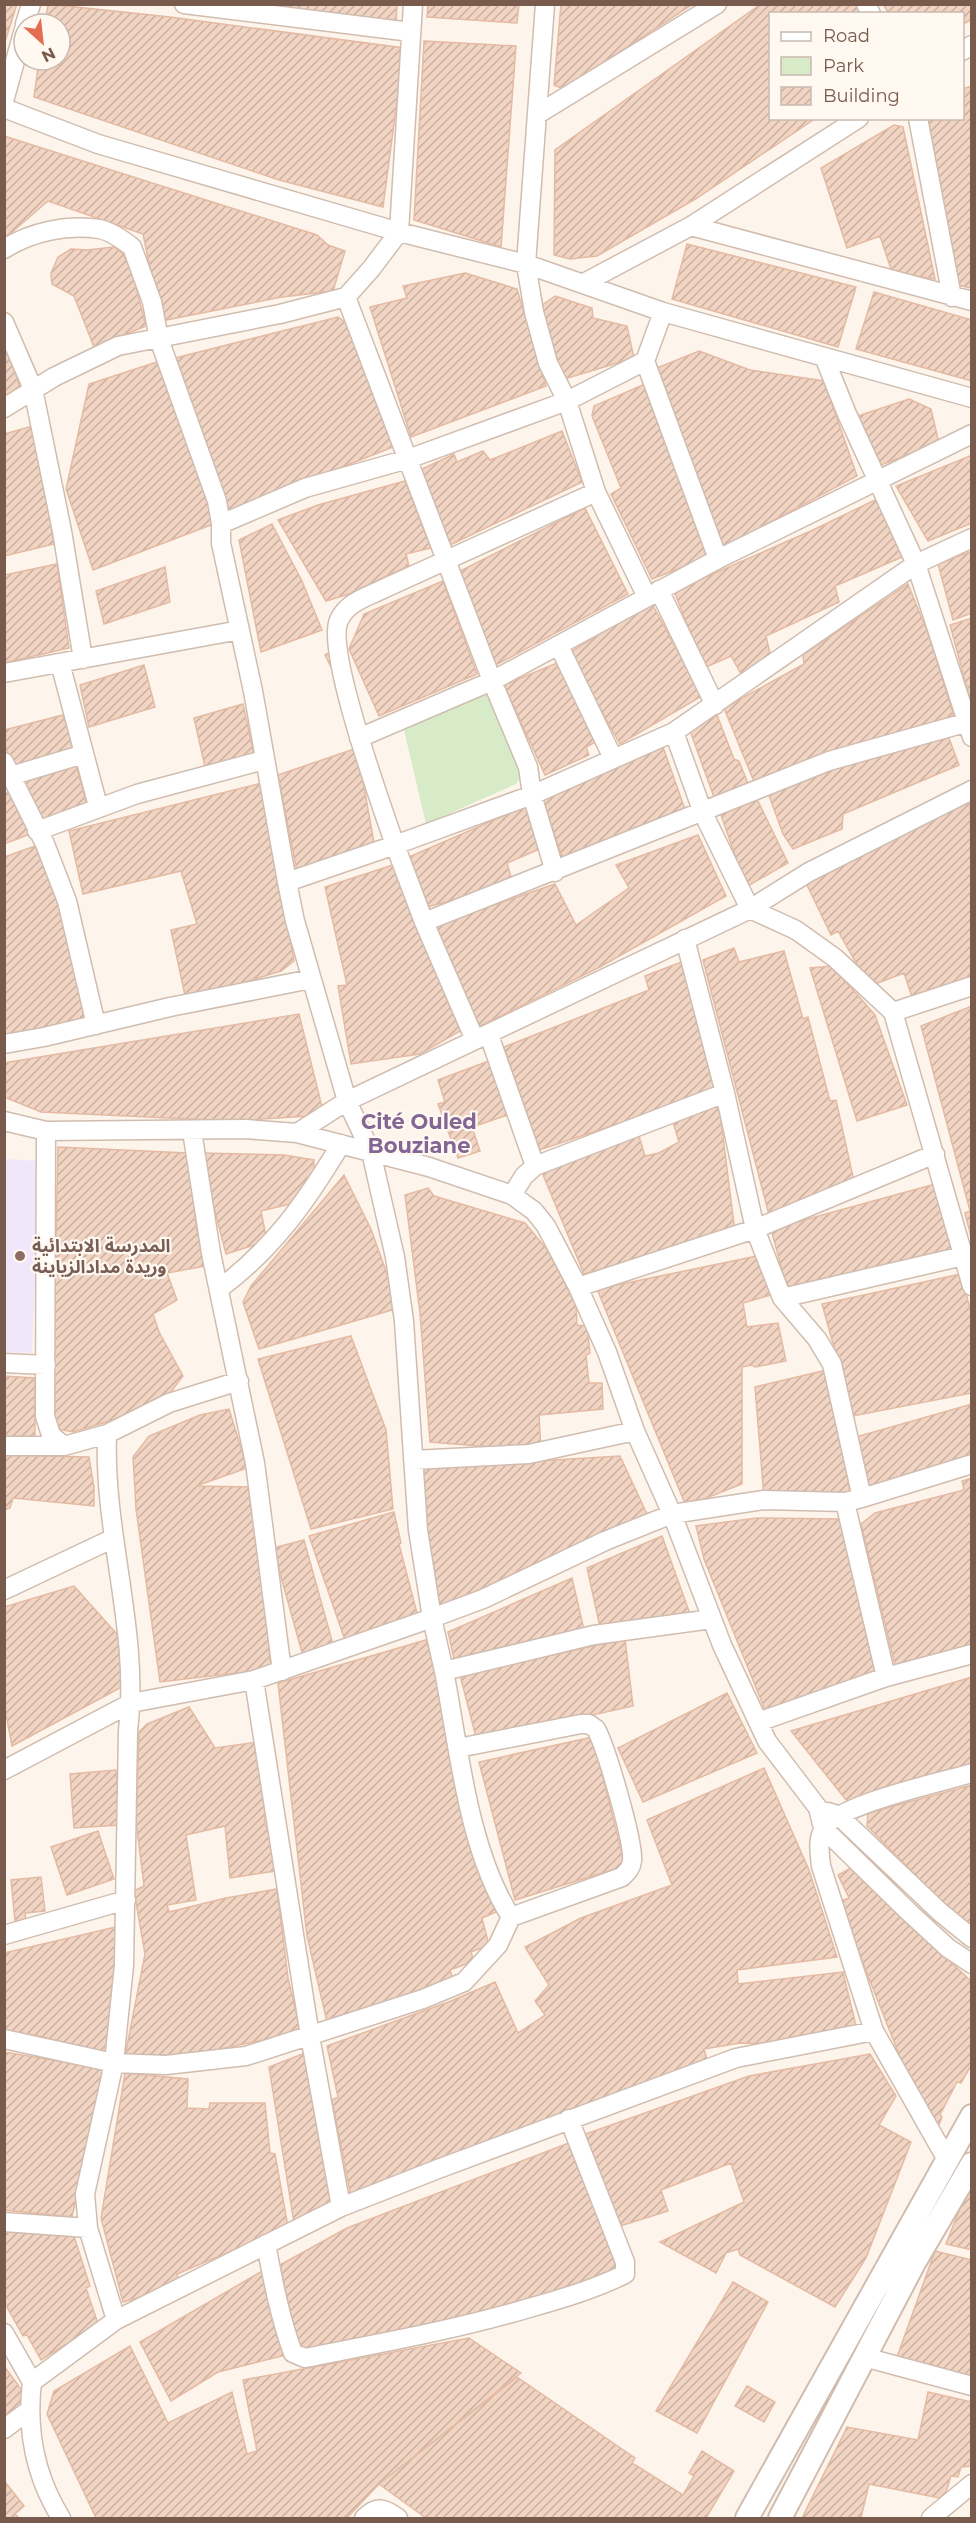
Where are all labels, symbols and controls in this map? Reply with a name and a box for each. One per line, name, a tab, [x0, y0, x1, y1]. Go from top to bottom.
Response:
north arrow	[12, 12, 72, 72]
legend	[769, 12, 964, 120]
text: Road	[823, 25, 870, 47]
text: N	[39, 44, 59, 66]
text: Park	[823, 55, 864, 77]
text: Building	[823, 85, 900, 107]
district label: Cité Ouled Bouziane	[361, 1109, 477, 1158]
place label: المدرسة الابتدائية وريدة مدادالزياينة	[32, 1235, 170, 1278]
marker: المدرسة الابتدائية وريدة مدادالزياينة	[13, 1249, 27, 1263]

